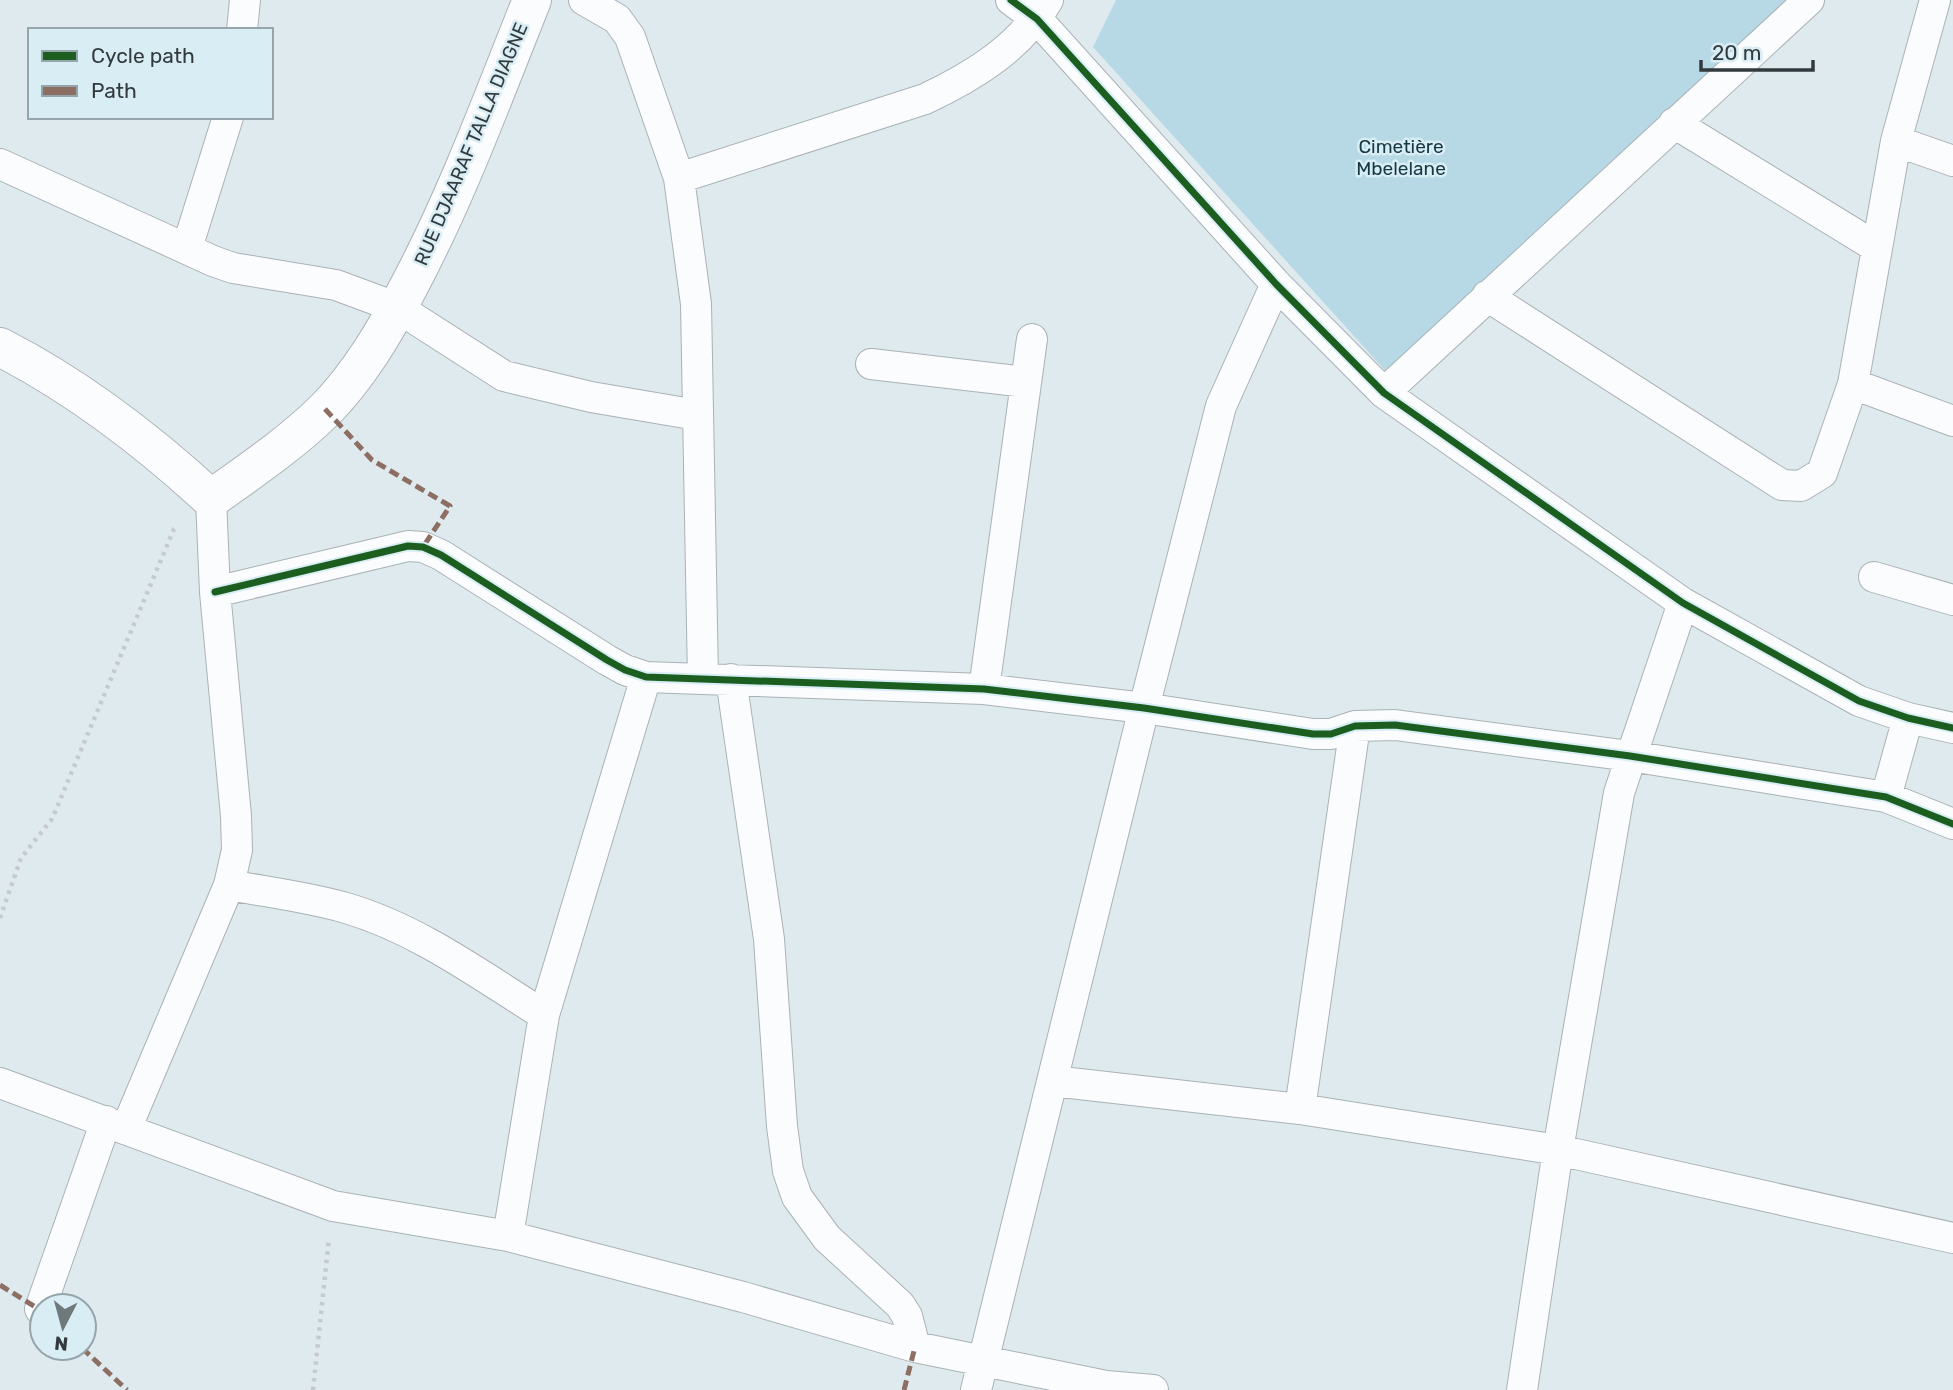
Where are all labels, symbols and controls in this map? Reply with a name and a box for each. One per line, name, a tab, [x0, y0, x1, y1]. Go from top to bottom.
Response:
street label: RUE DJAARAF TALLA DIAGNE	[409, 19, 533, 269]
legend	[28, 28, 273, 119]
scale bar	[1701, 28, 1813, 72]
text: 20 m	[1712, 40, 1761, 65]
text: Cycle path	[91, 43, 195, 68]
text: Path	[91, 78, 137, 103]
park label: Cimetière Mbelelane	[1356, 135, 1446, 180]
north arrow	[28, 1292, 98, 1362]
text: N	[53, 1331, 69, 1356]

